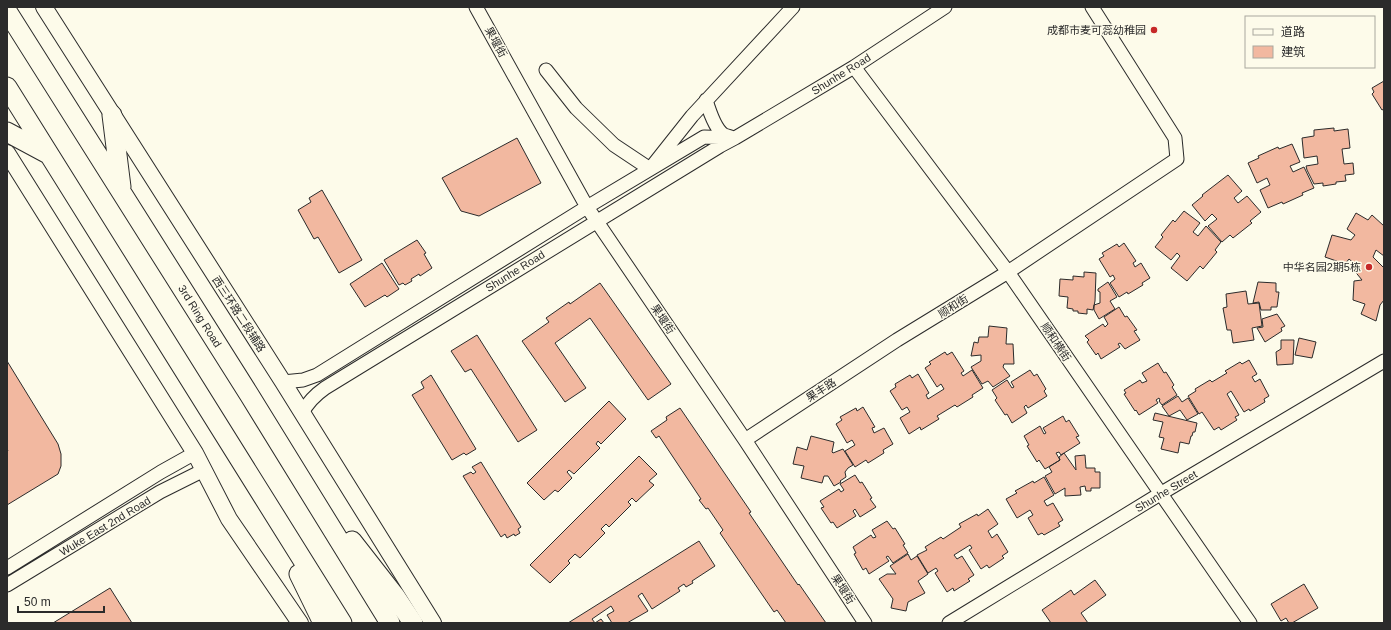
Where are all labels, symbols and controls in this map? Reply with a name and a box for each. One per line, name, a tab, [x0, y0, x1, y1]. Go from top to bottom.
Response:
legend	[1245, 16, 1375, 68]
place label: 成都市麦可蕊幼稚园	[1047, 24, 1146, 36]
street label: 果堰街	[483, 25, 509, 59]
marker: 成都市麦可蕊幼稚园	[1149, 25, 1159, 35]
text: 道路	[1281, 25, 1305, 39]
text: 建筑	[1281, 45, 1305, 59]
street label: Shunhe Road	[809, 51, 873, 97]
street label: Shunhe Road	[483, 248, 547, 294]
place label: 中华名园2期5栋	[1283, 261, 1361, 273]
marker: 中华名园2期5栋	[1364, 262, 1374, 272]
street label: 西三环路二段辅路	[210, 274, 268, 354]
street label: 3rd Ring Road	[176, 283, 224, 349]
street label: 顺和街	[936, 292, 970, 320]
street label: 果堰街	[649, 302, 677, 336]
street label: 顺和横街	[1039, 320, 1073, 364]
street label: 果丰路	[804, 376, 838, 404]
street label: Shunhe Street	[1133, 468, 1199, 514]
street label: Wuke East 2nd Road	[57, 494, 153, 558]
street label: 果堰街	[829, 572, 857, 606]
scale bar	[18, 588, 104, 614]
text: 50 m	[24, 595, 51, 609]

